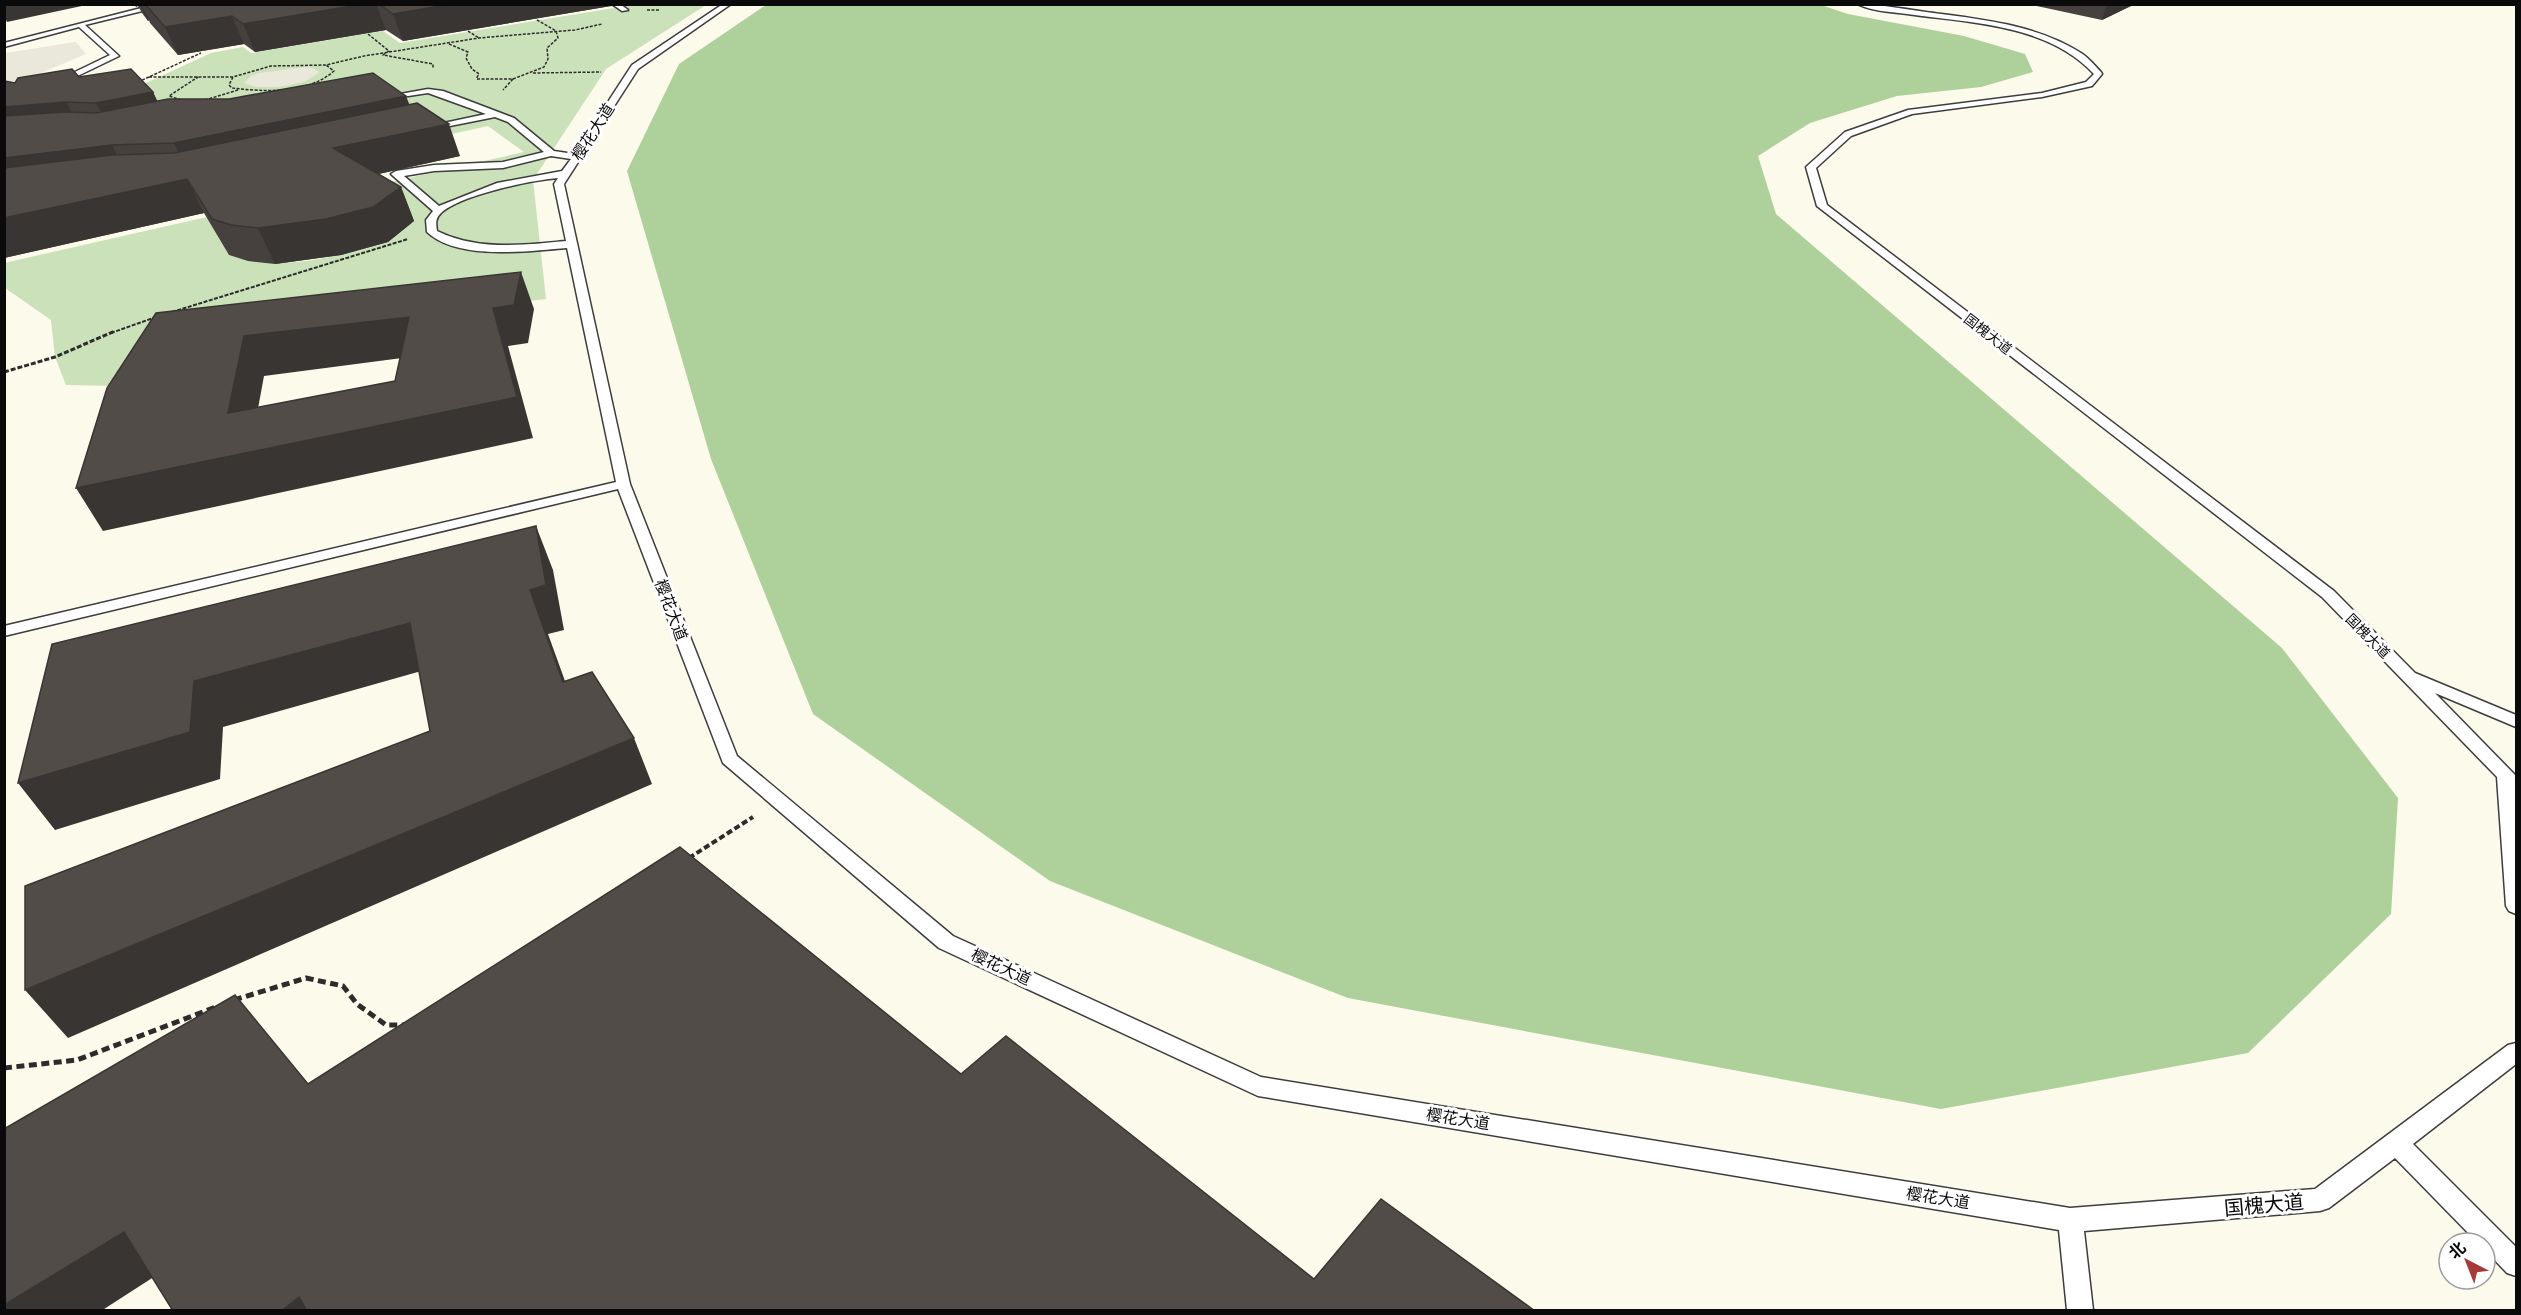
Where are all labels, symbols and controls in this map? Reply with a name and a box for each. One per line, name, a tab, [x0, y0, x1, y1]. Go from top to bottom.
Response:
street label: 樱花大道	[568, 101, 618, 163]
street label: 国槐大道	[1961, 310, 2015, 358]
street label: 樱花大道	[652, 577, 690, 643]
street label: 国槐大道	[2343, 611, 2393, 661]
street label: 樱花大道	[968, 946, 1034, 988]
street label: 樱花大道	[1425, 1106, 1491, 1132]
street label: 樱花大道	[1905, 1185, 1971, 1211]
street label: 国槐大道	[2223, 1191, 2305, 1219]
north arrow	[2437, 1231, 2497, 1291]
text: 北	[2446, 1239, 2469, 1262]

